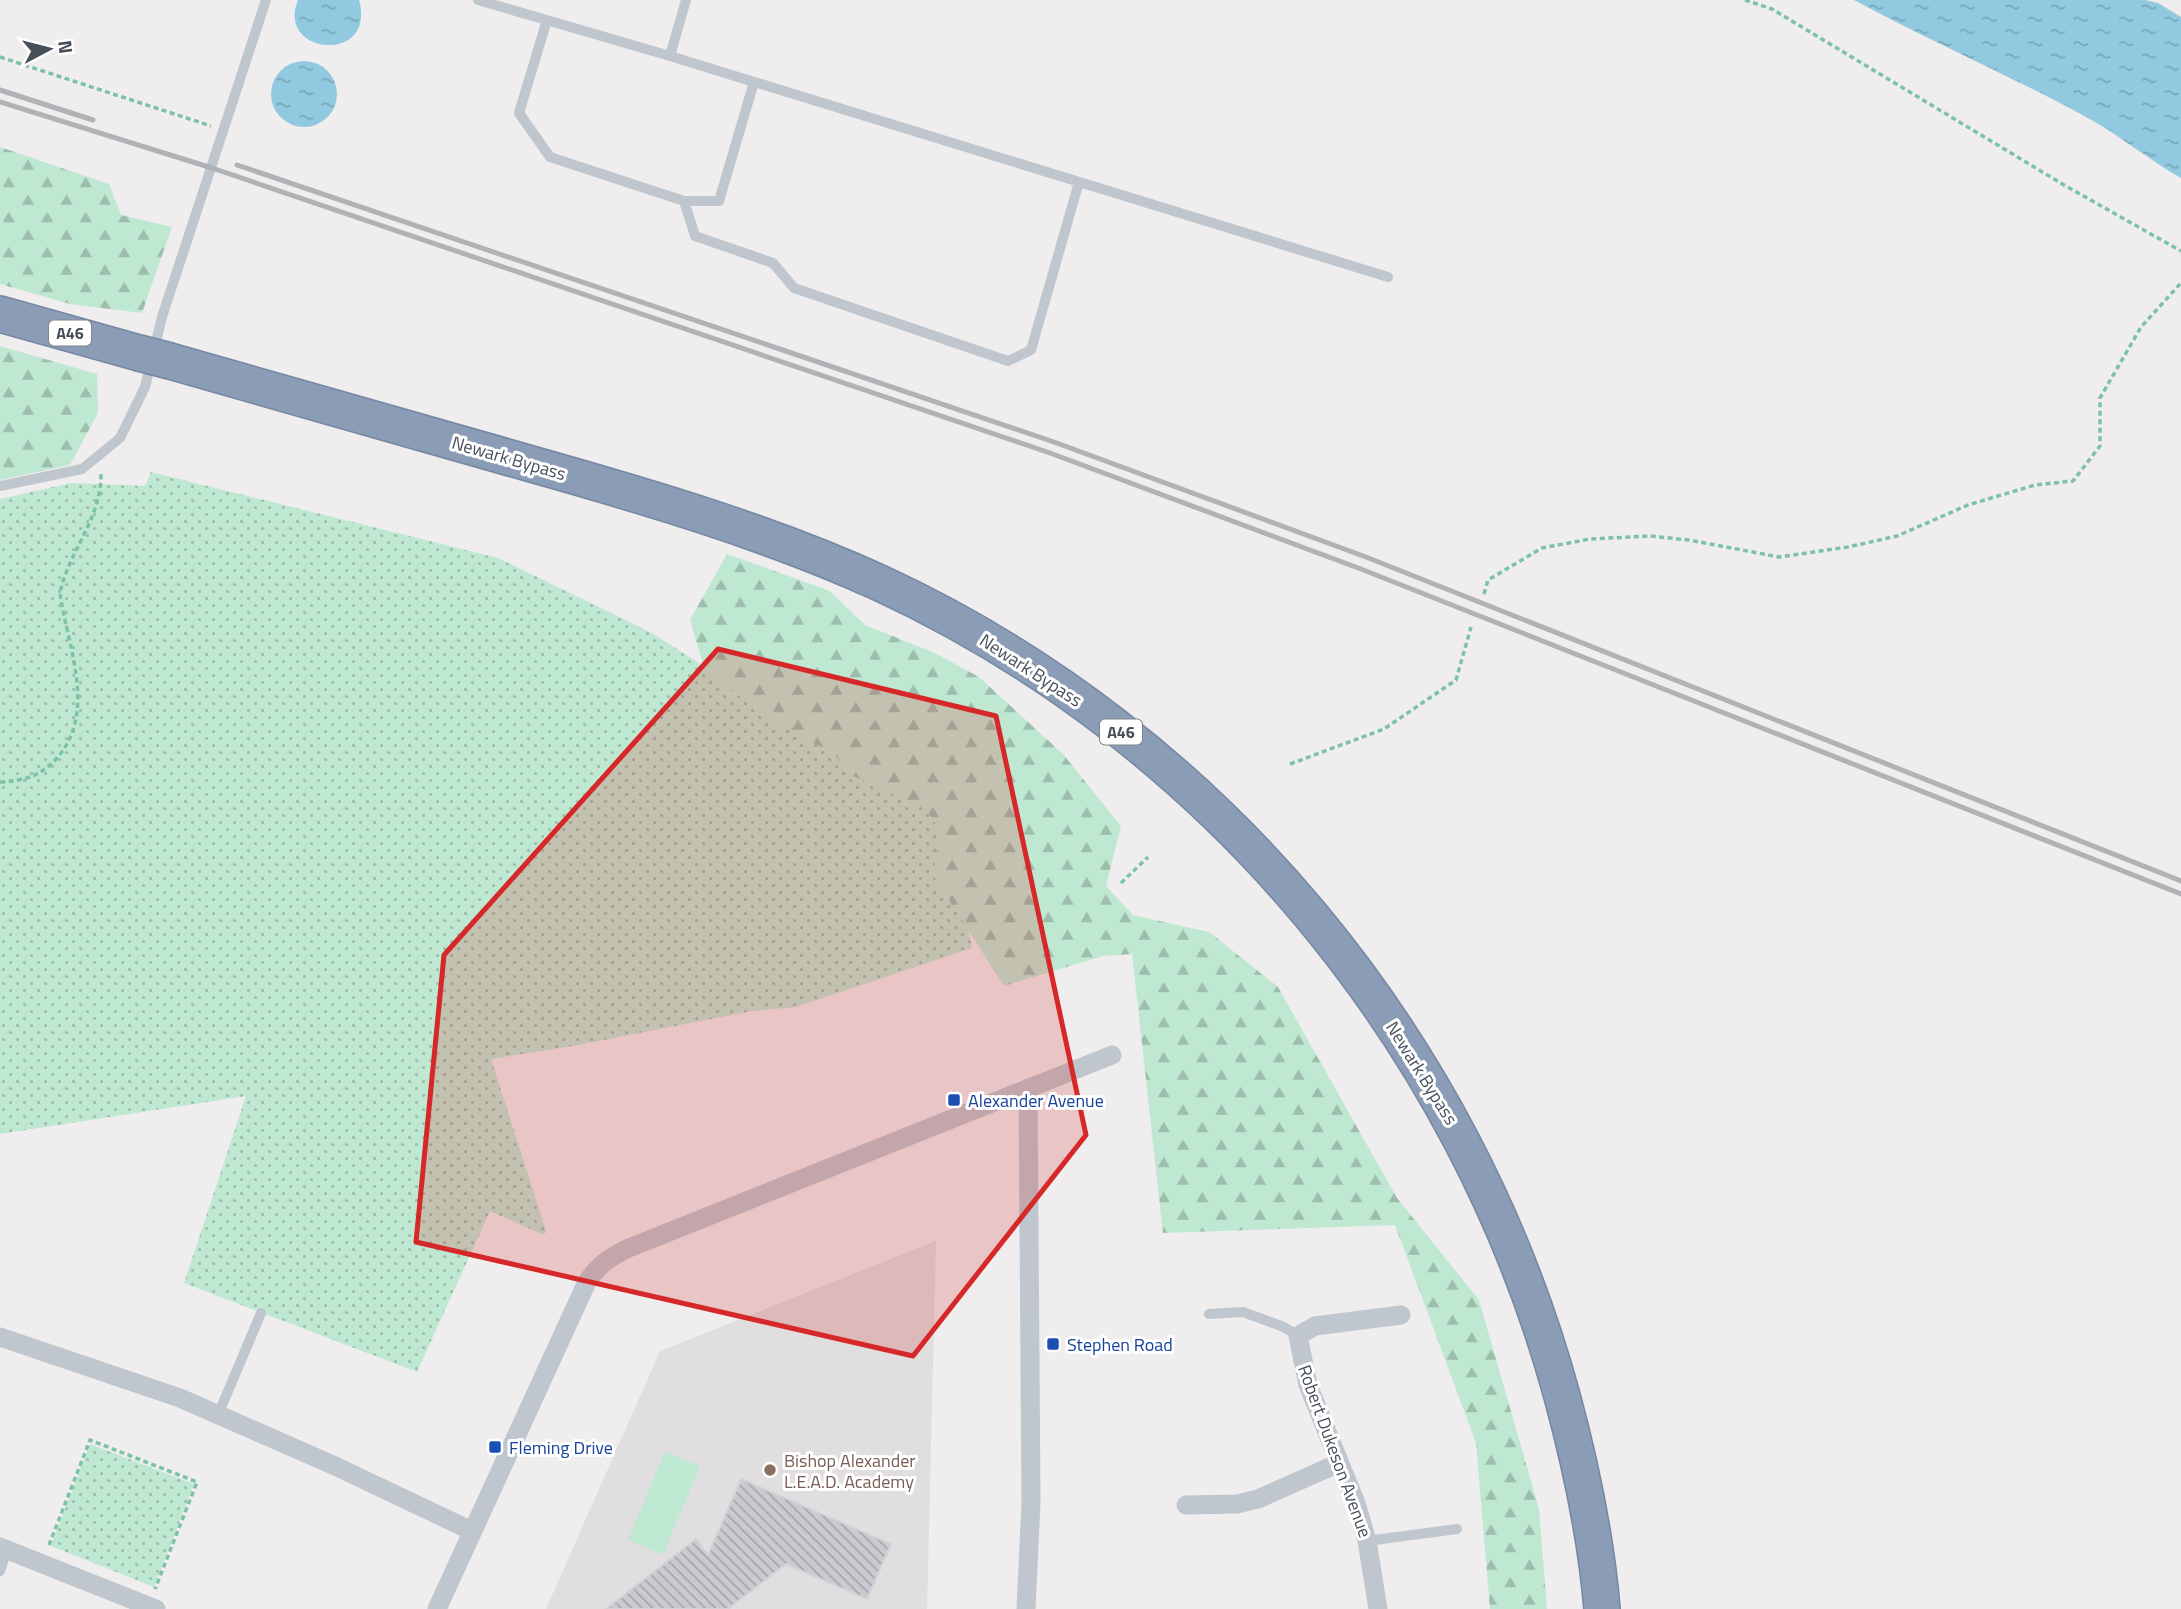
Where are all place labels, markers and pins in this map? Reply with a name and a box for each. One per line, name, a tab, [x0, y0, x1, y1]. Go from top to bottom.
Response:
place label: Alexander Avenue	[968, 1087, 1104, 1114]
marker: Alexander Avenue	[946, 1092, 962, 1108]
place label: Stephen Road	[1067, 1331, 1173, 1358]
marker: Stephen Road	[1045, 1336, 1061, 1352]
place label: Fleming Drive	[509, 1434, 613, 1461]
marker: Fleming Drive	[487, 1439, 503, 1455]
place label: Bishop Alexander L.E.A.D. Academy	[784, 1447, 916, 1495]
marker: Bishop Alexander L.E.A.D. Academy	[762, 1462, 778, 1478]

